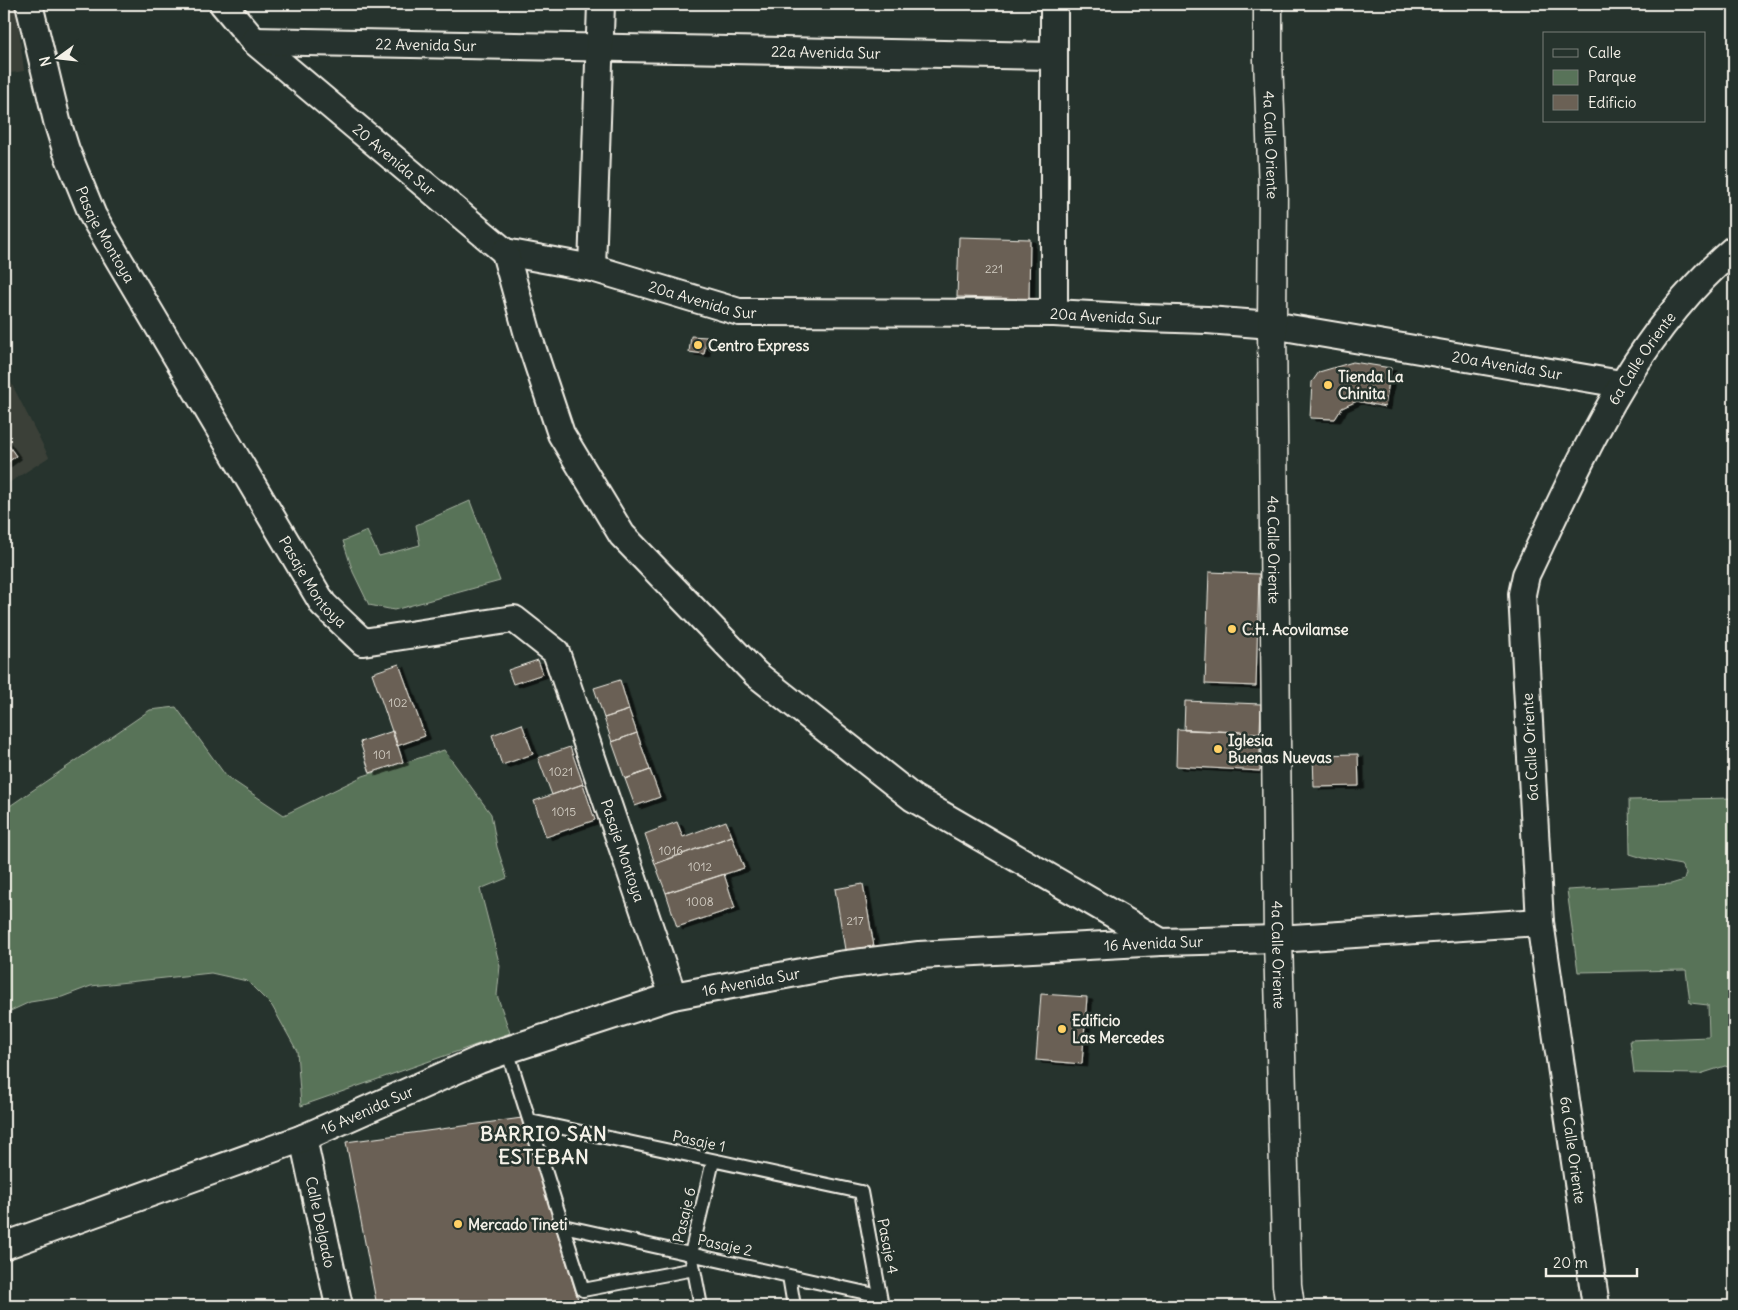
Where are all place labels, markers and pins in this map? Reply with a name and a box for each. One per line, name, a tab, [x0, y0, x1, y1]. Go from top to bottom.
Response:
place label: Centro Express	[708, 336, 809, 356]
marker: Centro Express	[692, 339, 704, 351]
place label: Tienda La Chinita	[1338, 367, 1404, 403]
marker: Tienda La Chinita	[1322, 379, 1334, 391]
place label: C.H. Acovilamse	[1242, 620, 1349, 639]
marker: C.H. Acovilamse	[1226, 623, 1238, 635]
place label: Iglesia Buenas Nuevas	[1228, 731, 1332, 767]
marker: Iglesia Buenas Nuevas	[1212, 743, 1224, 755]
place label: Edificio Las Mercedes	[1072, 1011, 1164, 1047]
marker: Edificio Las Mercedes	[1056, 1023, 1068, 1035]
place label: Mercado Tineti	[468, 1215, 567, 1234]
marker: Mercado Tineti	[452, 1218, 464, 1230]

